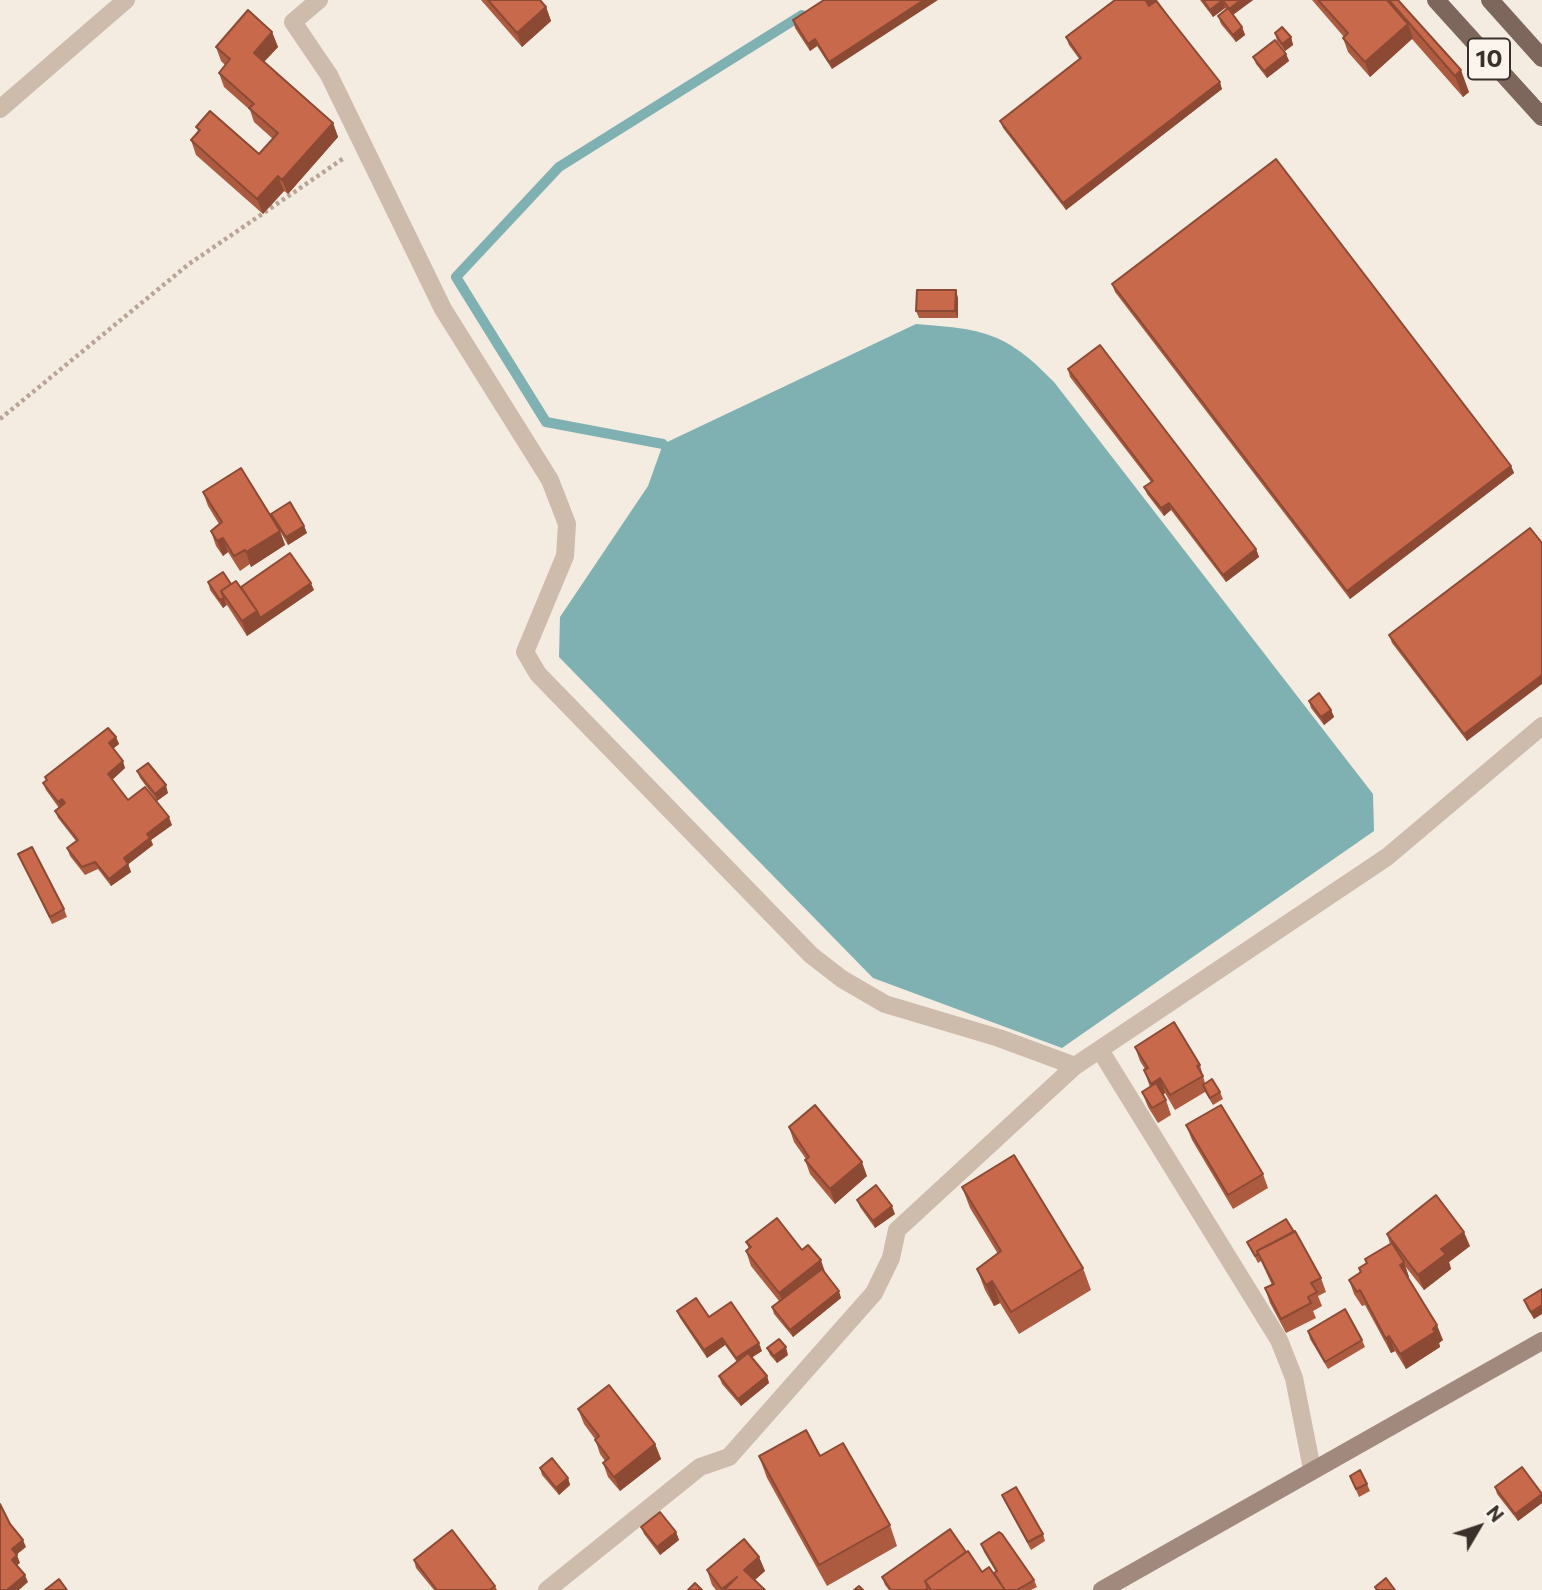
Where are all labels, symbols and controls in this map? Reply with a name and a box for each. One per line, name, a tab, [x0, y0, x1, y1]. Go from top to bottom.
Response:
road number: 10	[1468, 38, 1510, 80]
north arrow	[1444, 1492, 1514, 1562]
text: N	[1482, 1501, 1509, 1526]

